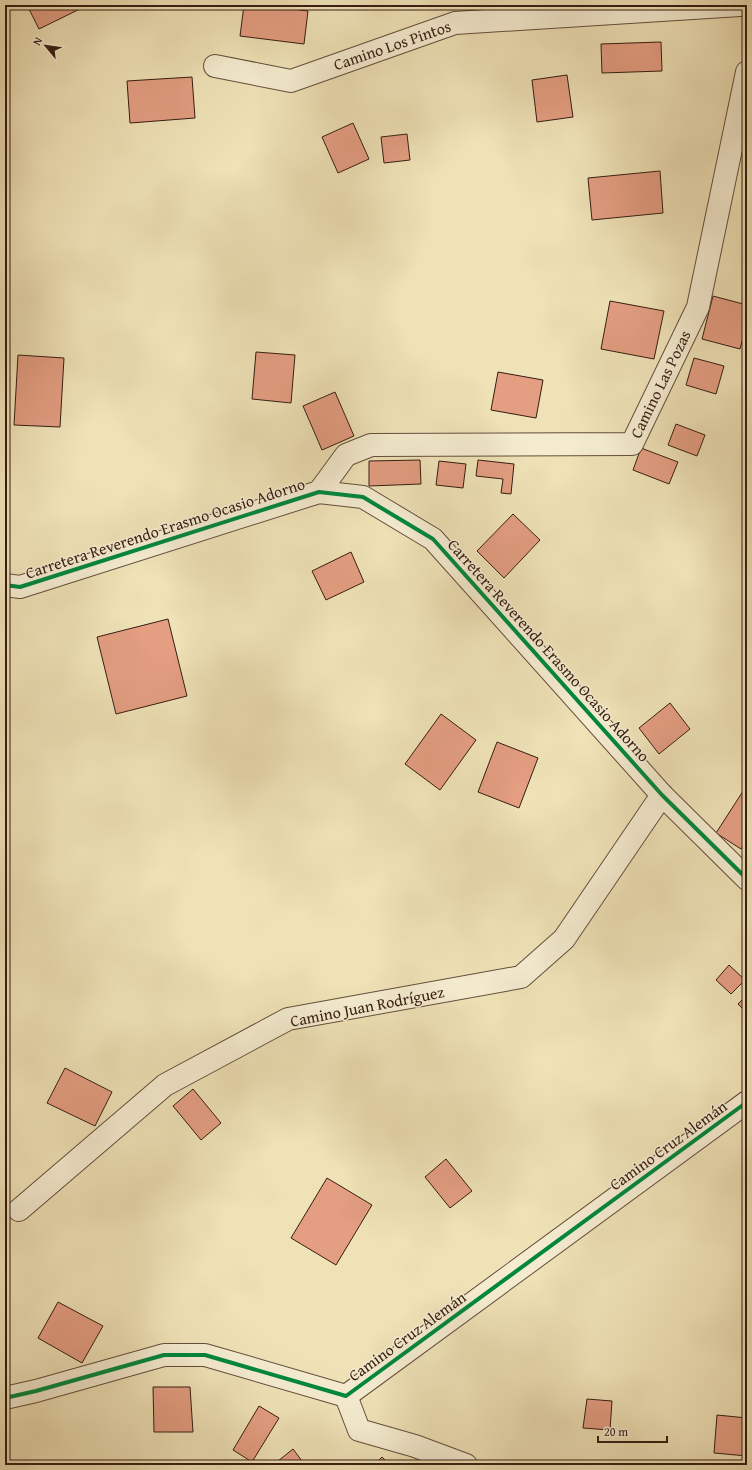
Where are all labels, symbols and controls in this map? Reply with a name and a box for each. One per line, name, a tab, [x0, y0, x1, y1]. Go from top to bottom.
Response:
street label: Camino Los Pintos	[330, 14, 454, 76]
north arrow	[26, 26, 66, 66]
text: N	[28, 33, 46, 48]
street label: Camino Las Pozas	[623, 326, 697, 442]
street label: Carretera Reverendo Erasmo Ocasio Adorno	[22, 471, 308, 585]
street label: Carretera Reverendo Erasmo Ocasio Adorno	[442, 533, 656, 767]
street label: Camino Juan Rodríguez	[288, 979, 446, 1033]
street label: Camino Cruz Alemán	[604, 1094, 732, 1196]
street label: Camino Cruz Alemán	[343, 1285, 471, 1387]
scale bar	[598, 1418, 667, 1444]
text: 20 m	[604, 1423, 628, 1440]

